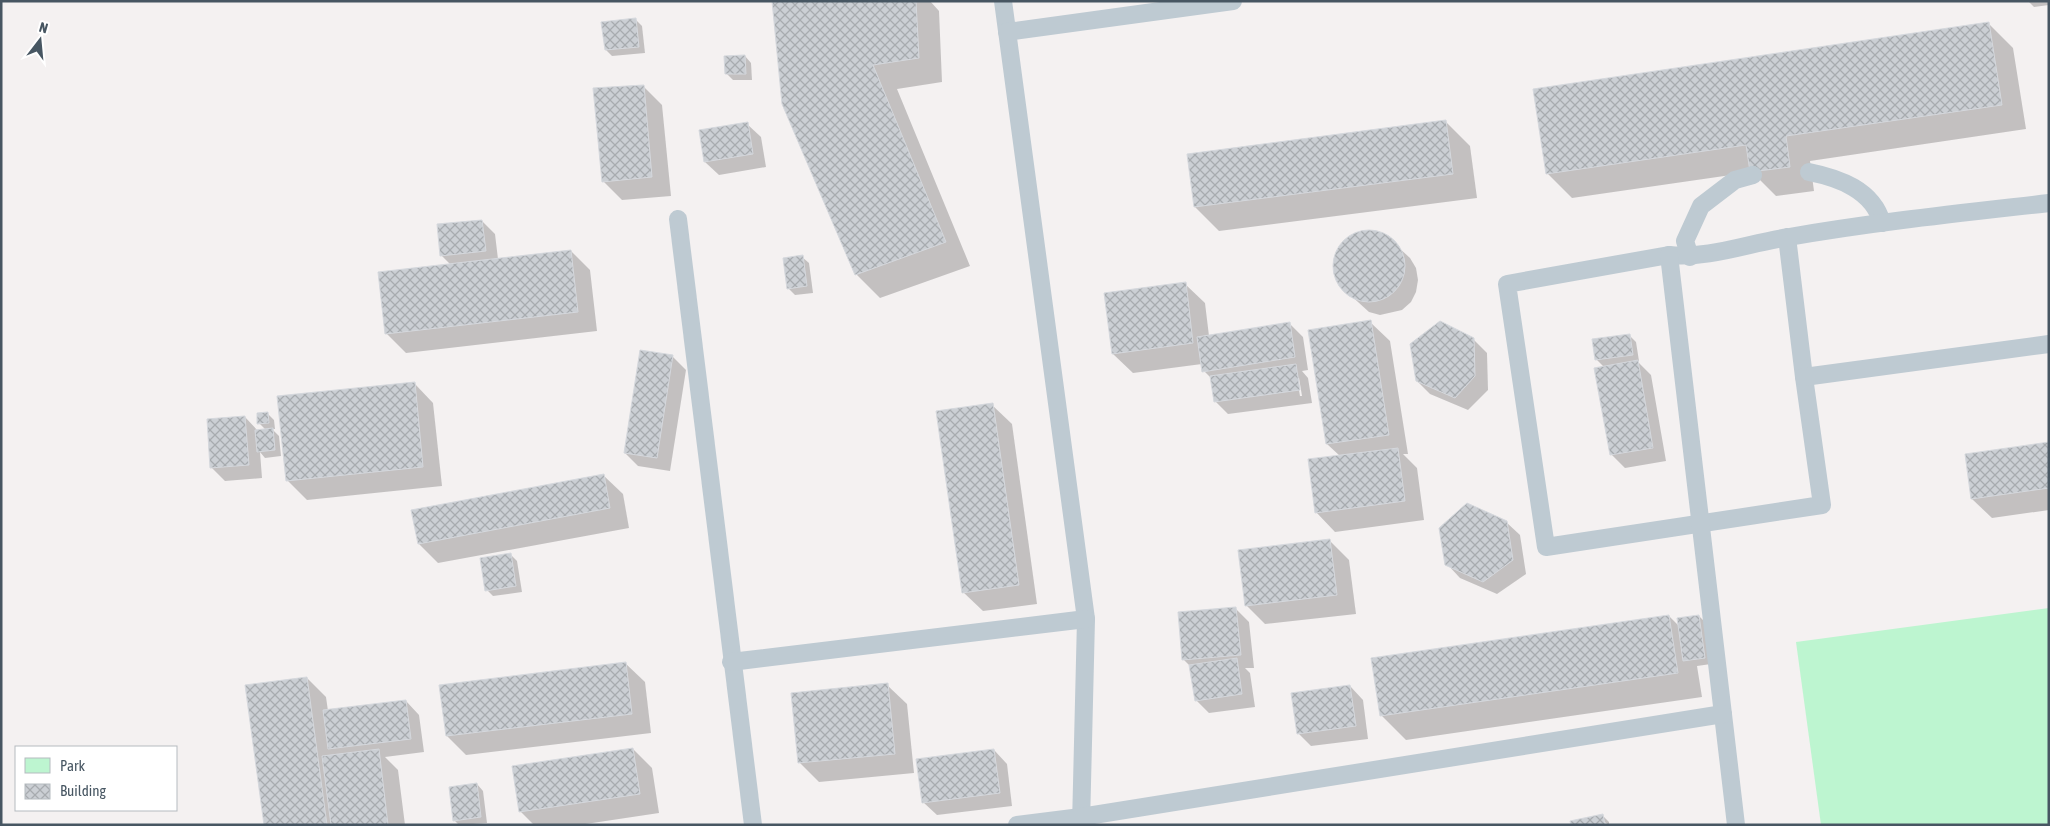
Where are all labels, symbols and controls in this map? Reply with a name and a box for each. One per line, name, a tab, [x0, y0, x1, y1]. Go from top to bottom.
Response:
north arrow	[15, 15, 65, 65]
text: N	[37, 19, 50, 36]
legend	[15, 746, 178, 811]
text: Park	[60, 757, 85, 774]
text: Building	[60, 782, 106, 799]

